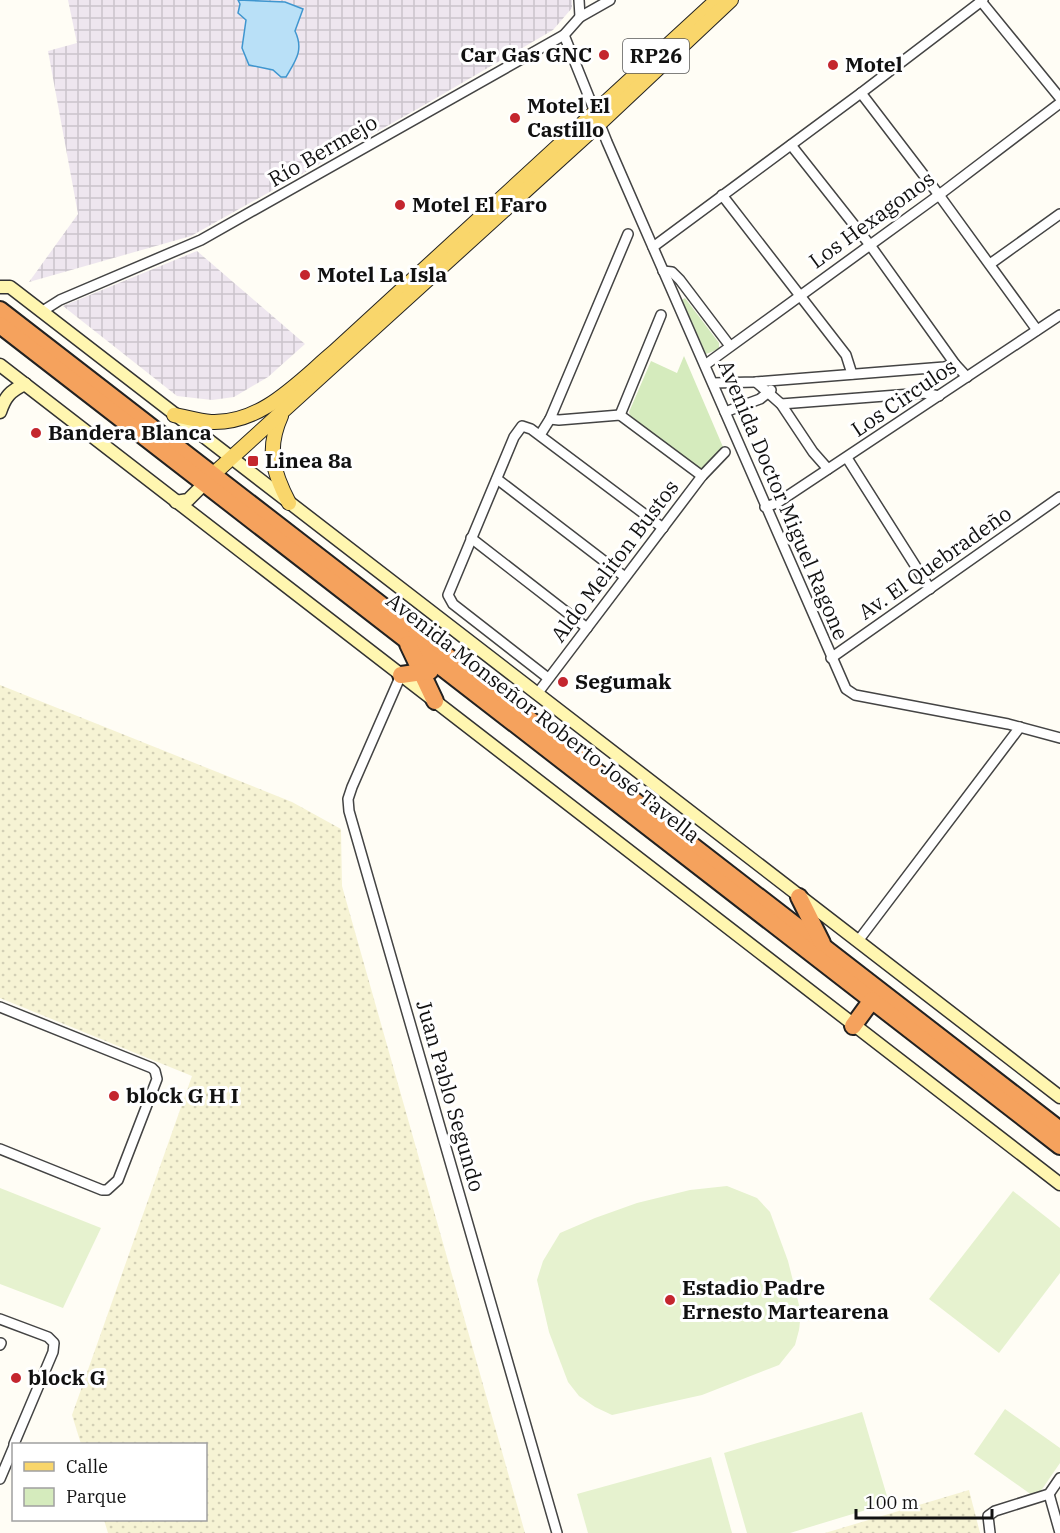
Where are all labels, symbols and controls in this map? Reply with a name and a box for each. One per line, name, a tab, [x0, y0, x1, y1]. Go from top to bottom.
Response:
road number: RP26	[623, 39, 689, 73]
place label: Car Gas GNC	[460, 40, 592, 68]
marker: Car Gas GNC	[597, 48, 611, 62]
place label: Motel	[845, 50, 903, 78]
marker: Motel	[826, 58, 840, 72]
place label: Motel El Castillo	[527, 91, 610, 143]
street label: Río Bermejo	[263, 108, 382, 193]
marker: Motel El Castillo	[508, 111, 522, 125]
street label: Los Hexagonos	[803, 164, 940, 274]
place label: Motel El Faro	[412, 190, 547, 218]
marker: Motel El Faro	[393, 198, 407, 212]
place label: Motel La Isla	[317, 260, 447, 288]
marker: Motel La Isla	[298, 268, 312, 282]
street label: Los Circulos	[845, 352, 962, 443]
street label: Avenida Doctor Miguel Ragone	[712, 355, 856, 644]
place label: Bandera Blanca	[48, 418, 212, 446]
marker: Bandera Blanca	[29, 426, 43, 440]
place label: Linea 8a	[265, 446, 353, 474]
marker: Linea 8a	[246, 454, 260, 468]
street label: Aldo Meliton Bustos	[544, 474, 685, 647]
street label: Av. El Quebradeño	[852, 499, 1017, 626]
street label: Avenida Monseñor Roberto José Tavella	[381, 586, 706, 849]
place label: Segumak	[575, 667, 671, 695]
marker: Segumak	[556, 675, 570, 689]
street label: Juan Pablo Segundo	[410, 997, 492, 1195]
place label: block G H I	[126, 1081, 239, 1109]
marker: block G H I	[107, 1089, 121, 1103]
place label: Estadio Padre Ernesto Martearena	[682, 1273, 889, 1325]
marker: Estadio Padre Ernesto Martearena	[663, 1293, 677, 1307]
place label: block G	[28, 1363, 106, 1391]
marker: block G	[9, 1371, 23, 1385]
legend	[12, 1443, 207, 1521]
text: Calle	[66, 1455, 108, 1478]
scale bar	[856, 1482, 992, 1520]
text: Parque	[66, 1485, 126, 1508]
text: 100 m	[865, 1491, 919, 1514]

